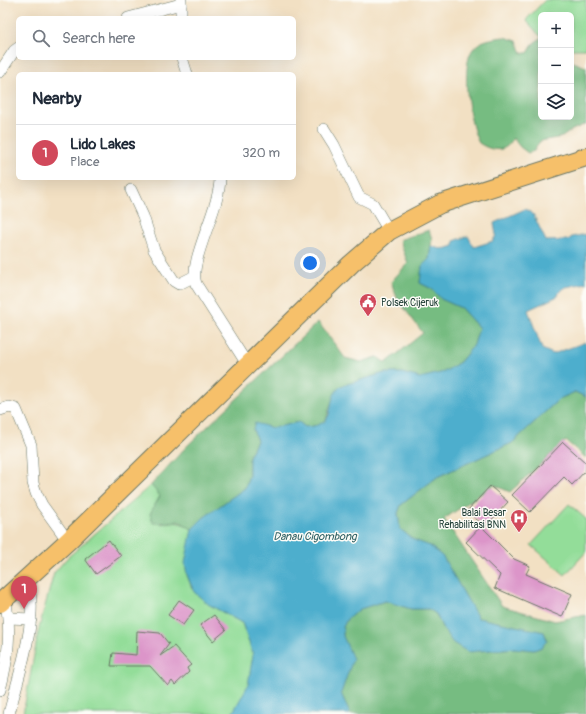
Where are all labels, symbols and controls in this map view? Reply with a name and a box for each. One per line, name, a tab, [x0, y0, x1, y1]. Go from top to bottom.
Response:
map controls	[538, 12, 574, 120]
button: +	[538, 12, 574, 48]
search box	[16, 16, 296, 60]
icon: search	[30, 27, 52, 49]
text: Search here	[62, 29, 135, 48]
button: −	[538, 48, 574, 84]
button: layers	[538, 84, 574, 120]
text: Nearby	[32, 88, 81, 109]
text: Lido Lakes	[70, 135, 135, 154]
text: 1	[42, 145, 48, 161]
text: 320 m	[242, 145, 280, 161]
text: Place	[70, 154, 99, 170]
your location	[300, 253, 320, 273]
public building icon: Polsek Cijeruk	[358, 292, 378, 317]
place label: Polsek Cijeruk	[381, 297, 439, 309]
place label: Balai Besar Rehabilitasi BNN	[439, 507, 506, 531]
hospital icon: Balai Besar Rehabilitasi BNN	[509, 508, 529, 533]
water label: Danau Cigombong	[273, 530, 358, 543]
pin: 1	[11, 576, 37, 609]

